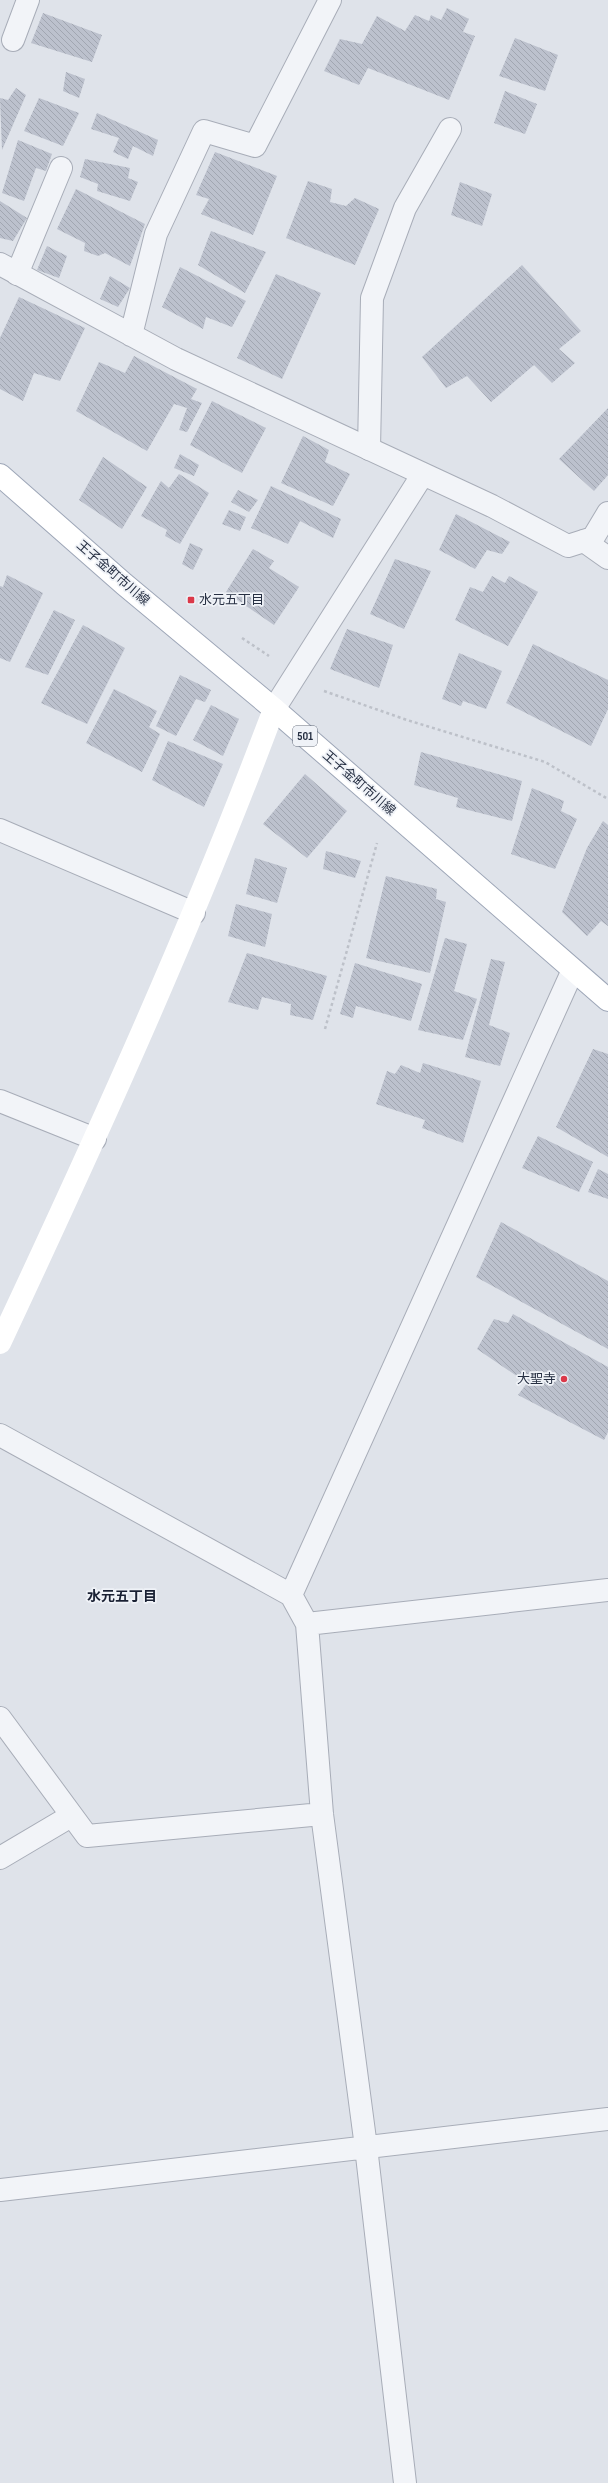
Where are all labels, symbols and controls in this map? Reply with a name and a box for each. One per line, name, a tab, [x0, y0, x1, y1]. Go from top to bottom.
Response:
street label: 王子金町市川線	[73, 537, 153, 609]
place label: 水元五丁目	[199, 592, 264, 608]
marker: 水元五丁目	[186, 595, 196, 605]
road number: 501	[293, 726, 317, 746]
street label: 王子金町市川線	[319, 747, 399, 819]
place label: 大聖寺	[517, 1371, 556, 1387]
marker: 大聖寺	[559, 1374, 569, 1384]
district label: 水元五丁目	[87, 1588, 157, 1605]

